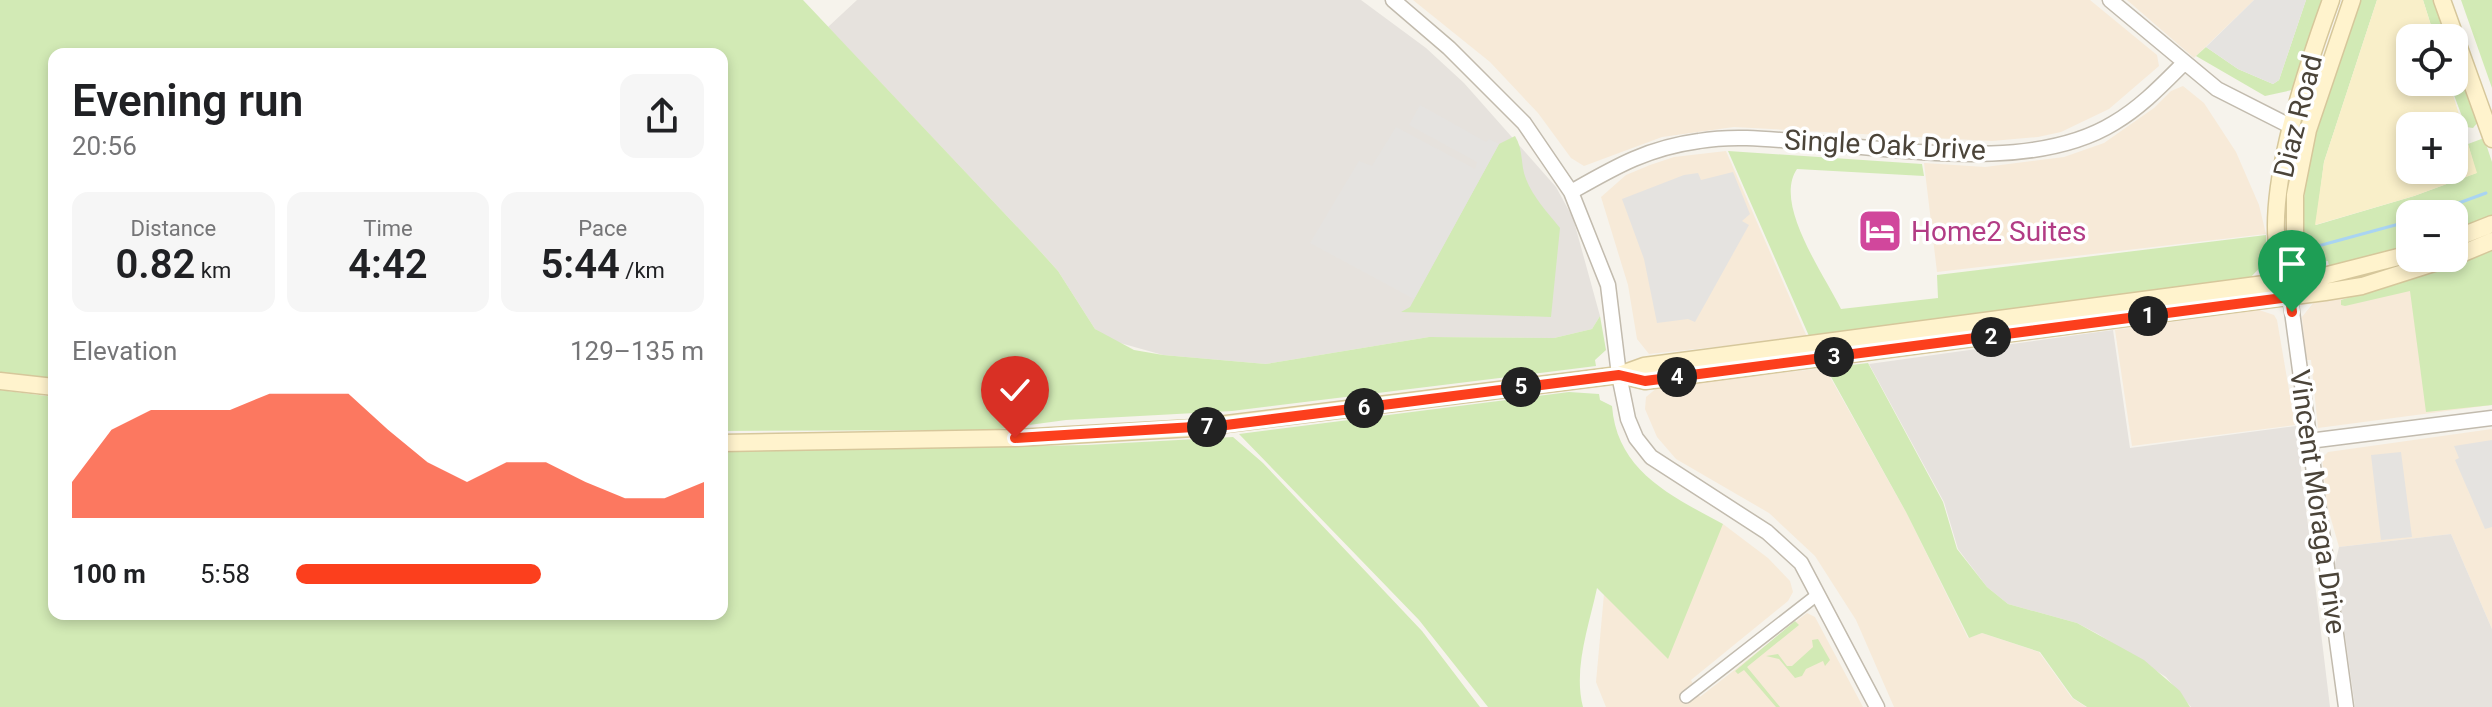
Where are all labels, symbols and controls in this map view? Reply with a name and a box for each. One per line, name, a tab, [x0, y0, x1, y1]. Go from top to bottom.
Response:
map controls	[2396, 24, 2468, 272]
button: locate	[2396, 24, 2468, 96]
street label: Diaz Road	[2267, 51, 2329, 181]
button: share	[620, 74, 704, 158]
text: Evening run	[72, 75, 303, 127]
button: +	[2396, 112, 2468, 184]
street label: Single Oak Drive	[1783, 123, 1987, 167]
text: 20:56	[72, 131, 137, 161]
button: −	[2396, 200, 2468, 272]
hotel icon: Home2 Suites	[1856, 207, 1904, 255]
place label: Home2 Suites	[1911, 215, 2086, 248]
text: Distance	[131, 216, 216, 241]
text: Time	[363, 216, 413, 241]
text: Pace	[578, 216, 627, 241]
pin	[2258, 230, 2326, 312]
text: 0.82	[115, 241, 195, 288]
text: 4:42	[348, 241, 428, 288]
text: 5:44	[540, 241, 620, 288]
icon: arrive	[2270, 242, 2314, 286]
text: km	[195, 258, 231, 283]
text: /km	[620, 258, 665, 283]
pin: 1	[2128, 296, 2168, 336]
text: 1	[2142, 303, 2154, 328]
pin: 2	[1971, 317, 2011, 357]
text: 2	[1985, 324, 1997, 349]
text: Elevation	[72, 336, 177, 366]
text: 129–135 m	[570, 336, 704, 366]
pin: 3	[1814, 337, 1854, 377]
text: 3	[1828, 344, 1840, 369]
pin	[981, 356, 1049, 438]
pin: 4	[1657, 357, 1697, 397]
text: 4	[1671, 364, 1683, 389]
pin: 5	[1501, 367, 1541, 407]
icon: check	[993, 368, 1037, 412]
street label: Vincent Moraga Drive	[2283, 368, 2353, 636]
text: 5	[1515, 374, 1527, 399]
pin: 6	[1344, 388, 1384, 428]
text: 6	[1358, 395, 1370, 420]
pin: 7	[1187, 407, 1227, 447]
text: 7	[1201, 414, 1213, 439]
text: 100 m	[72, 559, 146, 589]
text: 5:58	[200, 559, 250, 589]

